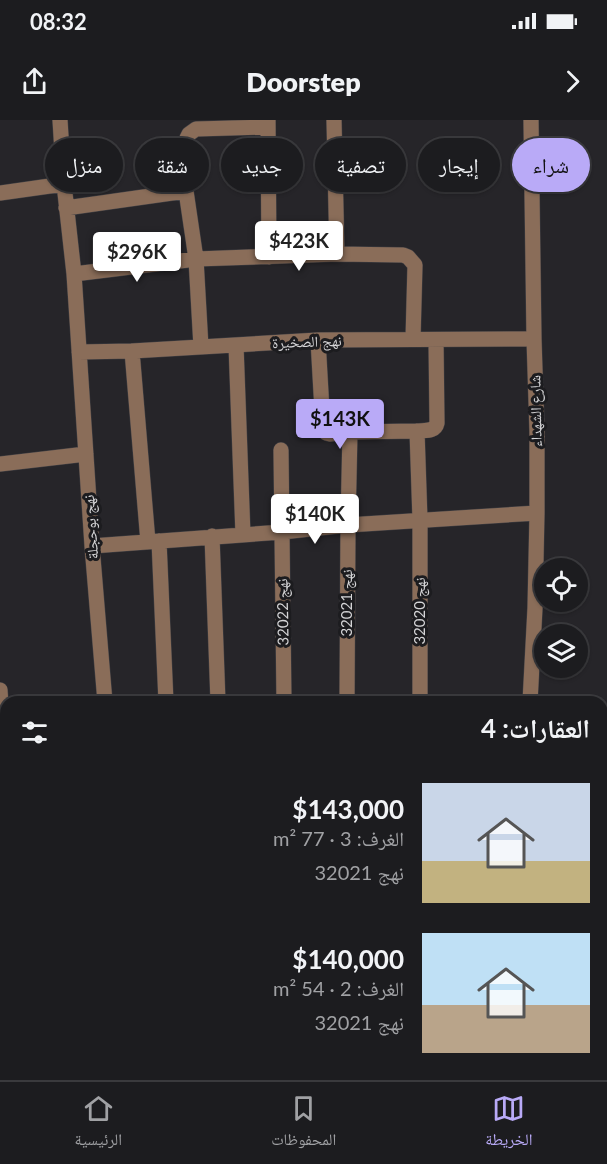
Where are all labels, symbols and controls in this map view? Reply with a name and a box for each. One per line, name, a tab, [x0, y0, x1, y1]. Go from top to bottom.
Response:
text: 08:32	[30, 8, 87, 35]
icon: share	[18, 65, 51, 98]
text: Doorstep	[246, 65, 361, 98]
icon: forward	[556, 65, 589, 98]
chip: منزل	[45, 138, 123, 192]
chip: شقة	[135, 138, 209, 192]
chip: جديد	[221, 138, 303, 192]
chip: تصفية	[315, 138, 406, 192]
chip: إيجار	[418, 138, 500, 192]
chip: شراء	[512, 138, 590, 192]
pin: $423K	[257, 221, 341, 272]
text: $423K	[269, 228, 329, 252]
pin: $296K	[95, 232, 179, 283]
text: $296K	[107, 239, 167, 263]
street label: نهج الصخيرة	[272, 331, 342, 353]
street label: شارع الشهداء	[525, 375, 547, 447]
pin: $143K	[298, 399, 382, 450]
text: $143K	[310, 406, 370, 430]
street label: نهج بوحجلة	[79, 494, 103, 560]
pin: $140K	[273, 494, 357, 545]
text: $140K	[285, 501, 345, 525]
map controls	[534, 558, 588, 678]
button: locate	[534, 558, 588, 612]
street label: نهج 32021	[337, 569, 357, 637]
street label: نهج 32020	[410, 577, 430, 645]
street label: نهج 32022	[272, 578, 294, 646]
button: layers	[534, 624, 588, 678]
text: العقارات: 4	[481, 712, 590, 744]
icon: filters	[18, 716, 51, 749]
text: $143,000	[292, 793, 404, 825]
icon: home	[470, 807, 542, 879]
text: الغرف: 3 · 77 m²	[273, 826, 404, 850]
text: نهج 32021	[314, 860, 404, 884]
text: $140,000	[292, 943, 404, 975]
icon: home	[470, 957, 542, 1029]
text: الغرف: 2 · 54 m²	[273, 976, 404, 1000]
text: نهج 32021	[314, 1010, 404, 1034]
tab: الرئيسية	[75, 1092, 122, 1155]
tab: المحفوظات	[271, 1092, 336, 1155]
tab: الخريطة	[485, 1092, 532, 1155]

